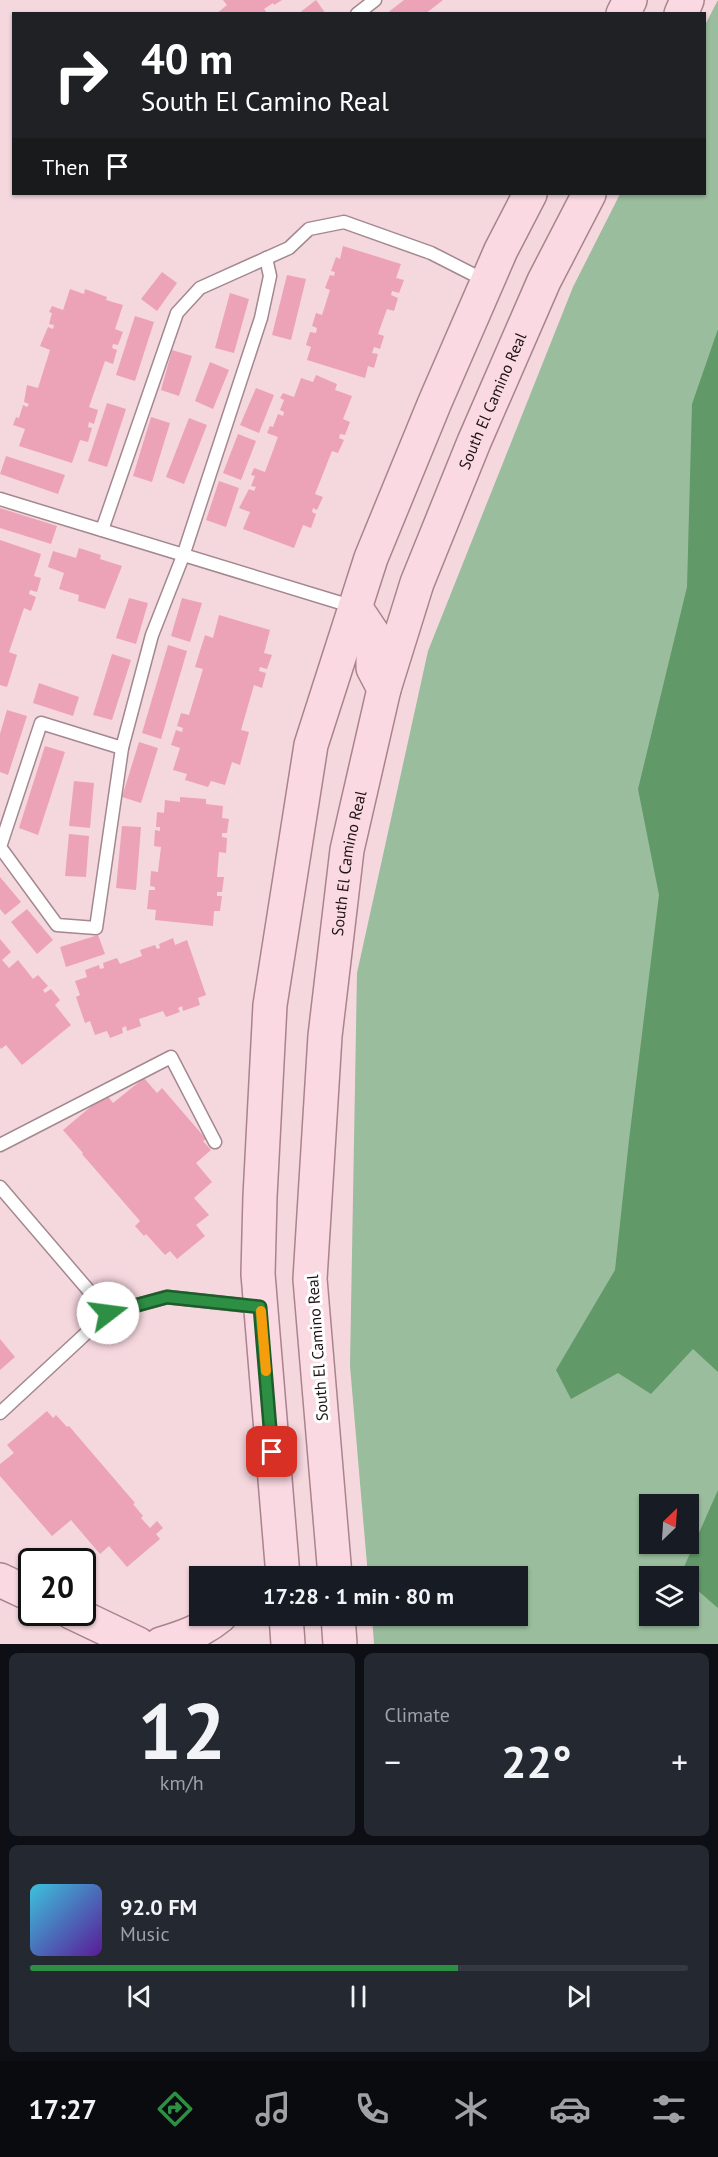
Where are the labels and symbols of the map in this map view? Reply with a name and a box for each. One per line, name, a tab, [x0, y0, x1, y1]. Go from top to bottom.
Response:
street label: South El Camino Real	[454, 329, 531, 472]
street label: South El Camino Real	[327, 788, 370, 937]
street label: South El Camino Real	[302, 1274, 332, 1422]
position arrow	[76, 1281, 140, 1345]
pin	[246, 1426, 297, 1477]
north arrow	[639, 1494, 699, 1554]
speed limit sign: 20	[18, 1548, 96, 1626]

